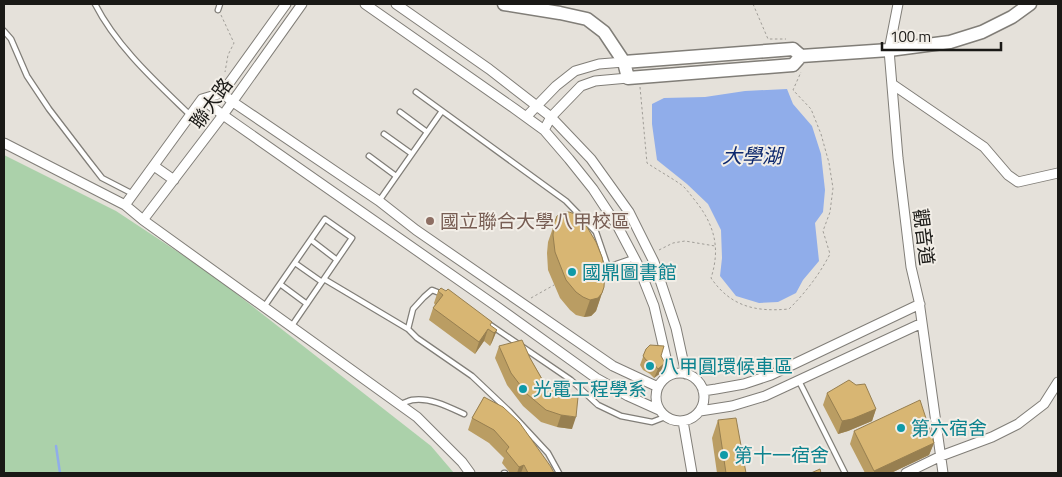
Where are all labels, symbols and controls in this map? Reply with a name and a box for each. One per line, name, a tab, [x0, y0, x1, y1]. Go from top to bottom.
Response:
scale bar	[882, 20, 1001, 52]
text: 100 m	[890, 25, 931, 48]
street label: 聯大路	[182, 71, 239, 134]
water label: 大學湖	[722, 140, 785, 171]
place label: 國立聯合大學八甲校區	[440, 206, 630, 235]
street label: 觀音道	[907, 207, 942, 267]
marker: 國立聯合大學八甲校區	[424, 215, 436, 227]
place label: 國鼎圖書館	[582, 257, 677, 286]
marker: 國鼎圖書館	[566, 266, 578, 278]
place label: 八甲圓環候車區	[660, 351, 793, 380]
marker: 八甲圓環候車區	[644, 360, 656, 372]
place label: 光電工程學系	[533, 374, 647, 403]
marker: 光電工程學系	[517, 383, 529, 395]
place label: 第六宿舍	[911, 413, 987, 442]
marker: 第六宿舍	[895, 422, 907, 434]
place label: 第十一宿舍	[734, 440, 829, 469]
marker: 第十一宿舍	[718, 449, 730, 461]

